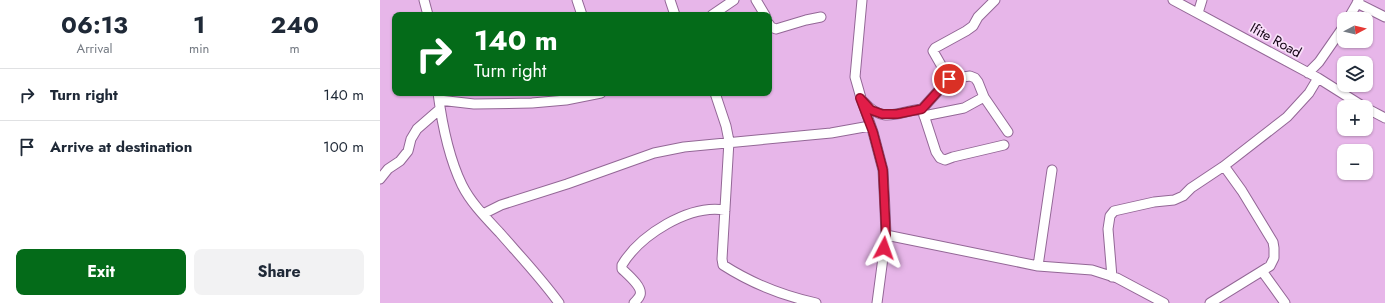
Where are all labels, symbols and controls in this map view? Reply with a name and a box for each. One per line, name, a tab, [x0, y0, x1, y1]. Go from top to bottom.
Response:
text: 06:13	[61, 7, 128, 42]
text: 1	[193, 7, 205, 42]
text: 240	[270, 7, 319, 42]
north arrow	[1337, 12, 1373, 48]
map controls	[1337, 12, 1373, 180]
street label: Ifite Road	[1247, 18, 1305, 62]
text: 140 m	[474, 20, 558, 61]
icon: right	[408, 28, 460, 80]
text: Arrival	[77, 39, 112, 58]
text: min	[189, 39, 209, 58]
text: m	[290, 39, 300, 58]
button: layers	[1337, 56, 1373, 92]
text: Turn right	[474, 58, 546, 84]
pin	[932, 62, 966, 96]
icon: arrive	[938, 68, 960, 90]
icon: right	[16, 84, 38, 106]
text: Turn right	[50, 84, 118, 106]
text: 140 m	[323, 84, 364, 106]
button: +	[1337, 100, 1373, 136]
icon: arrive	[16, 136, 38, 158]
text: Arrive at destination	[50, 136, 192, 158]
text: 100 m	[323, 136, 364, 158]
button: −	[1337, 144, 1373, 180]
position arrow	[863, 227, 905, 269]
button: Exit	[16, 249, 186, 295]
button: Share	[194, 249, 364, 295]

